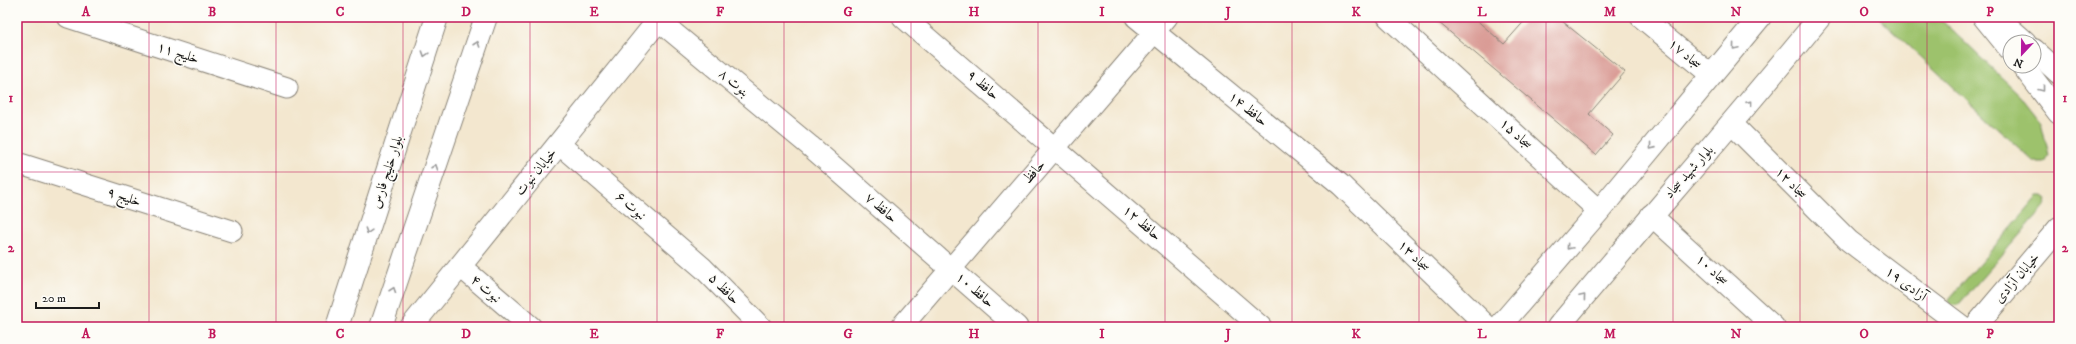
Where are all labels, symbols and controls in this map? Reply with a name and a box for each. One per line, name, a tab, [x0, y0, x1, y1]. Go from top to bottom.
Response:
text: A	[81, 4, 91, 20]
text: B	[208, 4, 216, 20]
text: C	[336, 4, 345, 20]
text: D	[461, 4, 471, 20]
text: E	[589, 4, 599, 20]
text: F	[716, 4, 725, 20]
text: G	[843, 4, 853, 20]
text: H	[969, 4, 980, 20]
text: I	[1099, 4, 1105, 20]
text: J	[1223, 4, 1231, 21]
text: K	[1351, 4, 1361, 20]
text: L	[1477, 4, 1487, 20]
text: M	[1604, 4, 1616, 20]
text: N	[1731, 4, 1742, 20]
text: O	[1859, 4, 1869, 20]
text: P	[1986, 4, 1994, 20]
north arrow	[2002, 34, 2042, 74]
street label: سجاد ۱۷	[1664, 35, 1706, 73]
street label: خلیج ۱۱	[154, 38, 201, 71]
one-way arrow	[473, 41, 481, 48]
one-way arrow	[1732, 42, 1739, 49]
one-way arrow	[421, 50, 430, 57]
text: N	[2012, 54, 2025, 71]
street label: بنوت ۸	[715, 65, 753, 101]
street label: حافظ ۹	[963, 66, 1003, 104]
one-way arrow	[2037, 85, 2044, 92]
street label: حافظ ۱۴	[1225, 88, 1271, 130]
text: 1	[9, 90, 14, 106]
text: 1	[2063, 90, 2068, 106]
one-way arrow	[1745, 101, 1752, 108]
street label: سجاد ۱۵	[1496, 114, 1536, 154]
street label: بلوار خلیج فارس	[367, 133, 410, 212]
street label: بلوار شهید سجاد	[1660, 141, 1718, 202]
one-way arrow	[1650, 142, 1657, 150]
street label: خیابان نبوت	[511, 144, 561, 200]
street label: حافظ	[1019, 156, 1049, 188]
street label: سجاد ۱۲	[1771, 163, 1811, 203]
one-way arrow	[431, 164, 439, 171]
street label: خلیج ۹	[104, 183, 143, 214]
street label: نبوت ۶	[612, 188, 650, 224]
street label: حافظ ۷	[861, 189, 901, 227]
street label: حافظ ۱۲	[1119, 201, 1165, 245]
one-way arrow	[364, 227, 373, 234]
street label: سجاد ۱۳	[1394, 236, 1434, 276]
text: 2	[8, 240, 15, 256]
text: 2	[2062, 240, 2069, 256]
one-way arrow	[1566, 242, 1573, 249]
street label: خیابان آزادی	[1990, 249, 2044, 307]
street label: سجاد ۱۰	[1692, 250, 1732, 290]
street label: آزادی ۱۹	[1881, 262, 1932, 307]
street label: حافظ ۱۰	[952, 268, 998, 312]
street label: حافظ ۵	[704, 269, 744, 309]
street label: نبوت ۴	[467, 271, 505, 307]
scale bar	[36, 284, 99, 310]
one-way arrow	[389, 287, 397, 294]
text: 20 m	[42, 291, 66, 306]
one-way arrow	[1578, 294, 1585, 302]
text: A	[81, 326, 91, 342]
text: B	[208, 326, 216, 342]
text: C	[336, 326, 345, 342]
text: D	[461, 326, 471, 342]
text: E	[589, 326, 599, 342]
text: F	[716, 326, 725, 342]
text: G	[843, 326, 853, 342]
text: H	[969, 326, 980, 342]
text: I	[1099, 326, 1105, 342]
text: J	[1223, 326, 1231, 343]
text: K	[1351, 326, 1361, 342]
text: L	[1477, 326, 1487, 342]
text: M	[1604, 326, 1616, 342]
text: N	[1731, 326, 1742, 342]
text: O	[1859, 326, 1869, 342]
text: P	[1986, 326, 1994, 342]

